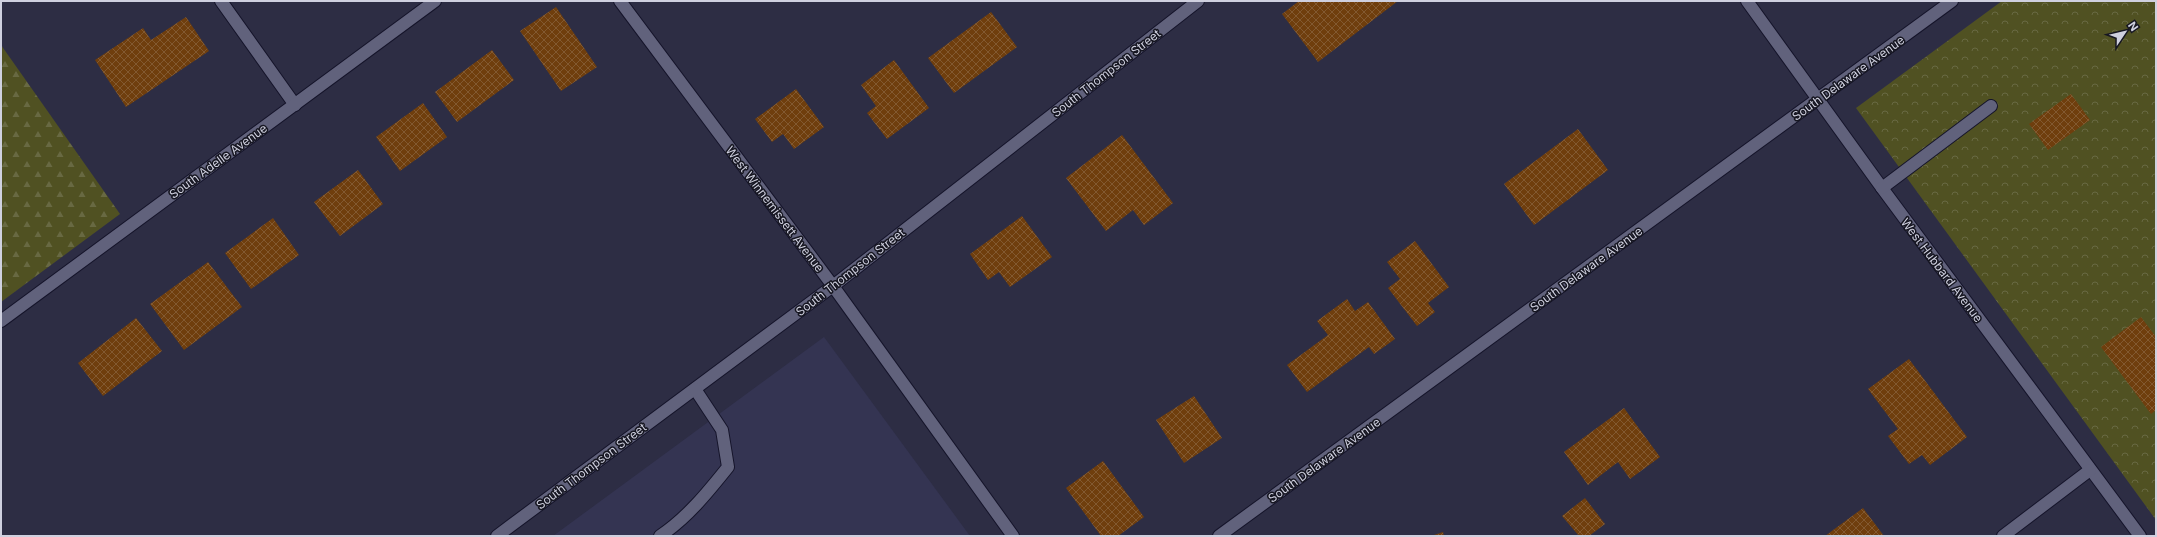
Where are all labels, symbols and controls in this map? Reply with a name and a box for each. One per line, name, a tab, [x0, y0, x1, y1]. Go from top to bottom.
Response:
north arrow	[2105, 12, 2145, 52]
text: N	[2125, 19, 2141, 34]
street label: South Thompson Street	[1049, 26, 1164, 120]
street label: South Delaware Avenue	[1789, 32, 1907, 124]
street label: South Adelle Avenue	[166, 120, 270, 202]
street label: West Winnemissett Avenue	[723, 143, 827, 275]
street label: West Hubbard Avenue	[1898, 215, 1986, 325]
street label: South Delaware Avenue	[1527, 223, 1645, 315]
street label: South Thompson Street	[793, 225, 908, 319]
street label: South Delaware Avenue	[1265, 414, 1383, 506]
street label: South Thompson Street	[533, 420, 649, 512]

